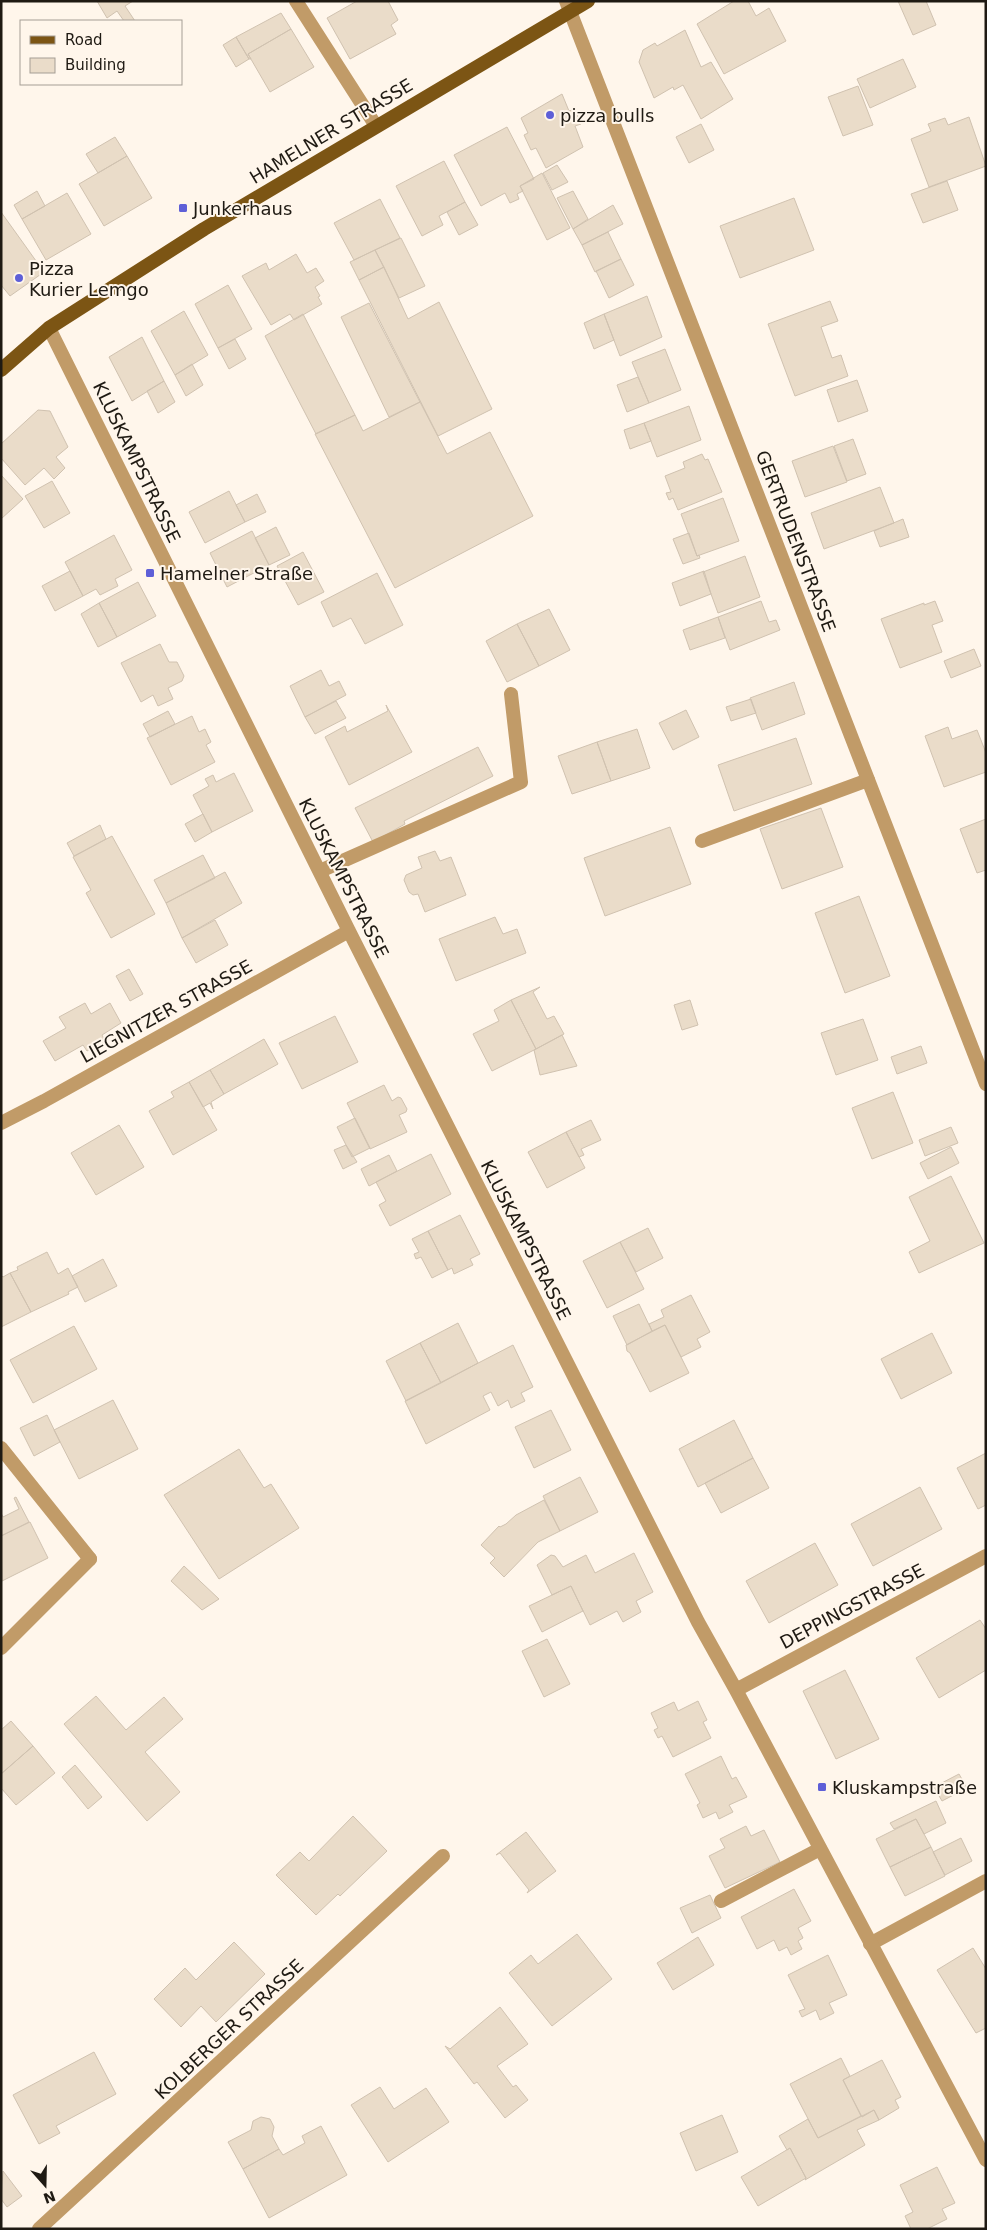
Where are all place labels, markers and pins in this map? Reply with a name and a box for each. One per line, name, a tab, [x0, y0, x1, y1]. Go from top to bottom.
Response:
place label: pizza bulls	[560, 105, 654, 126]
marker: pizza bulls	[544, 109, 556, 121]
place label: Junkerhaus	[192, 198, 292, 219]
marker: Junkerhaus	[177, 202, 189, 214]
place label: Pizza Kurier Lemgo	[29, 258, 149, 300]
marker: Pizza Kurier Lemgo	[13, 272, 25, 284]
place label: Hamelner Straße	[160, 563, 313, 584]
marker: Hamelner Straße	[144, 567, 156, 579]
place label: Kluskampstraße	[832, 1777, 977, 1798]
marker: Kluskampstraße	[816, 1781, 828, 1793]

